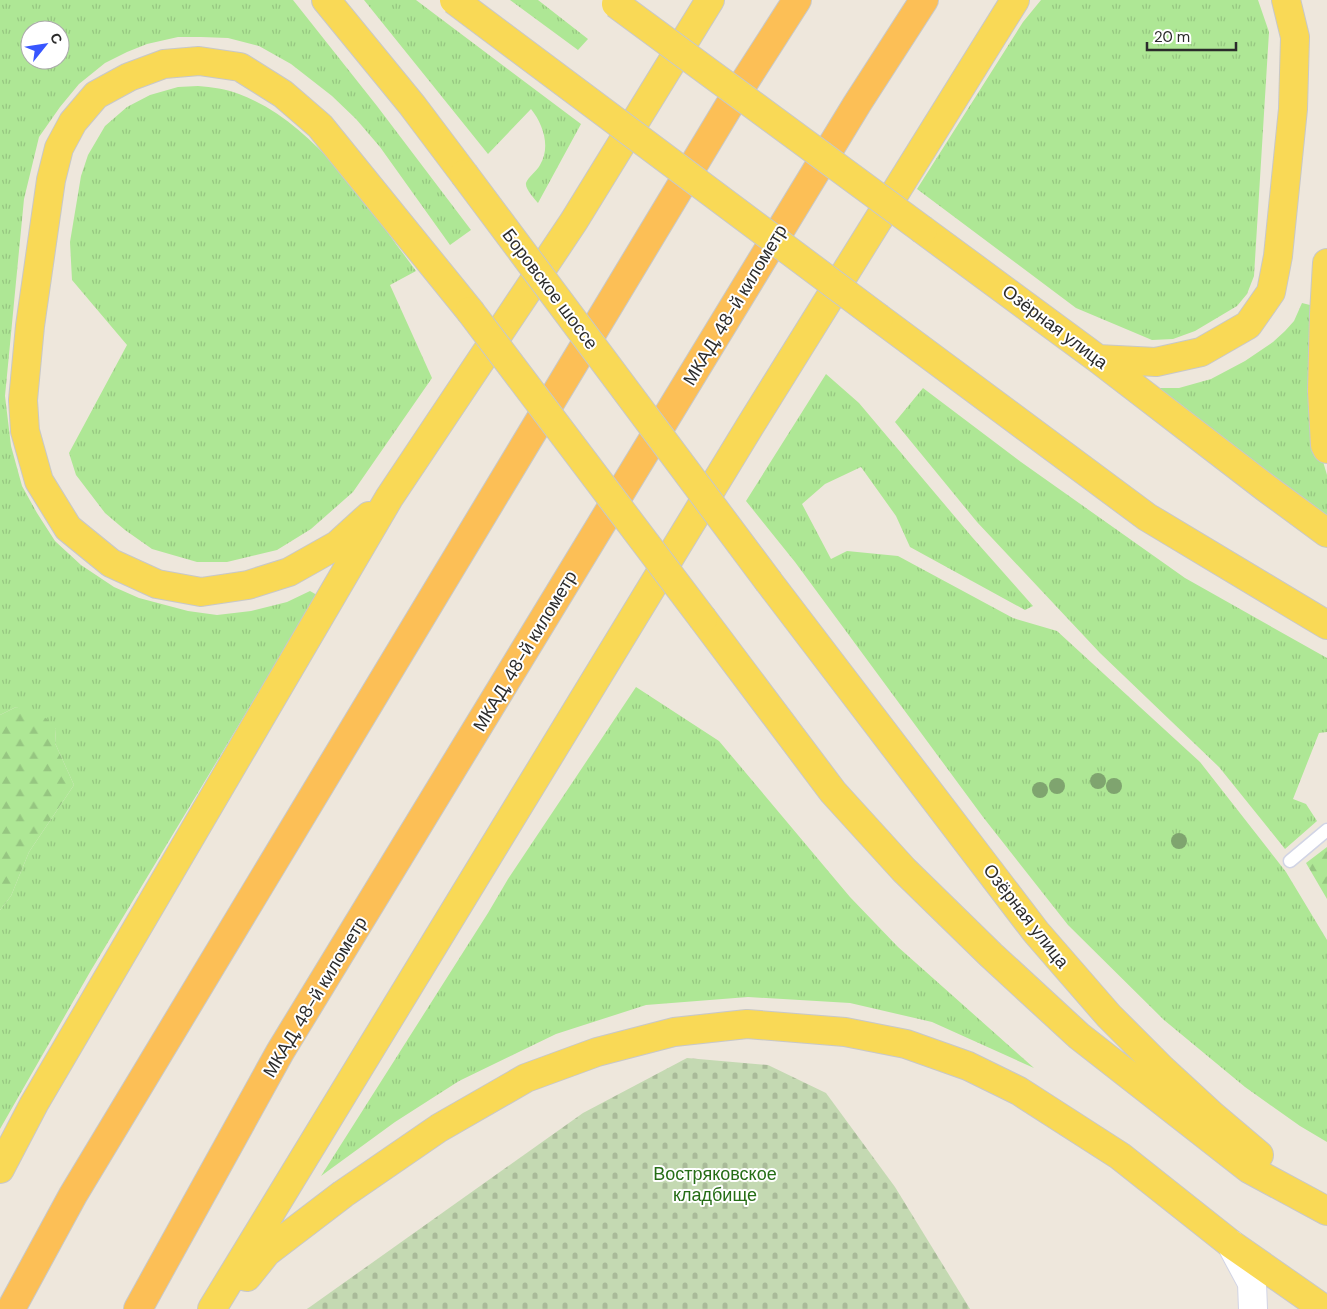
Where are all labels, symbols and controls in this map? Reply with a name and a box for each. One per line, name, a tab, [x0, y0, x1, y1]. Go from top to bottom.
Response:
north arrow	[20, 20, 70, 70]
scale bar	[1147, 20, 1236, 52]
text: 20 m	[1154, 27, 1190, 47]
text: С	[46, 30, 67, 47]
street label: МКАД, 48-й километр	[677, 220, 793, 390]
street label: Боровское шоссе	[497, 224, 603, 354]
street label: Озёрная улица	[997, 279, 1113, 375]
street label: МКАД, 48-й километр	[467, 566, 583, 736]
street label: Озёрная улица	[978, 859, 1075, 974]
street label: МКАД, 48-й километр	[257, 912, 373, 1082]
park label: Востряковское кладбище	[653, 1162, 777, 1207]

